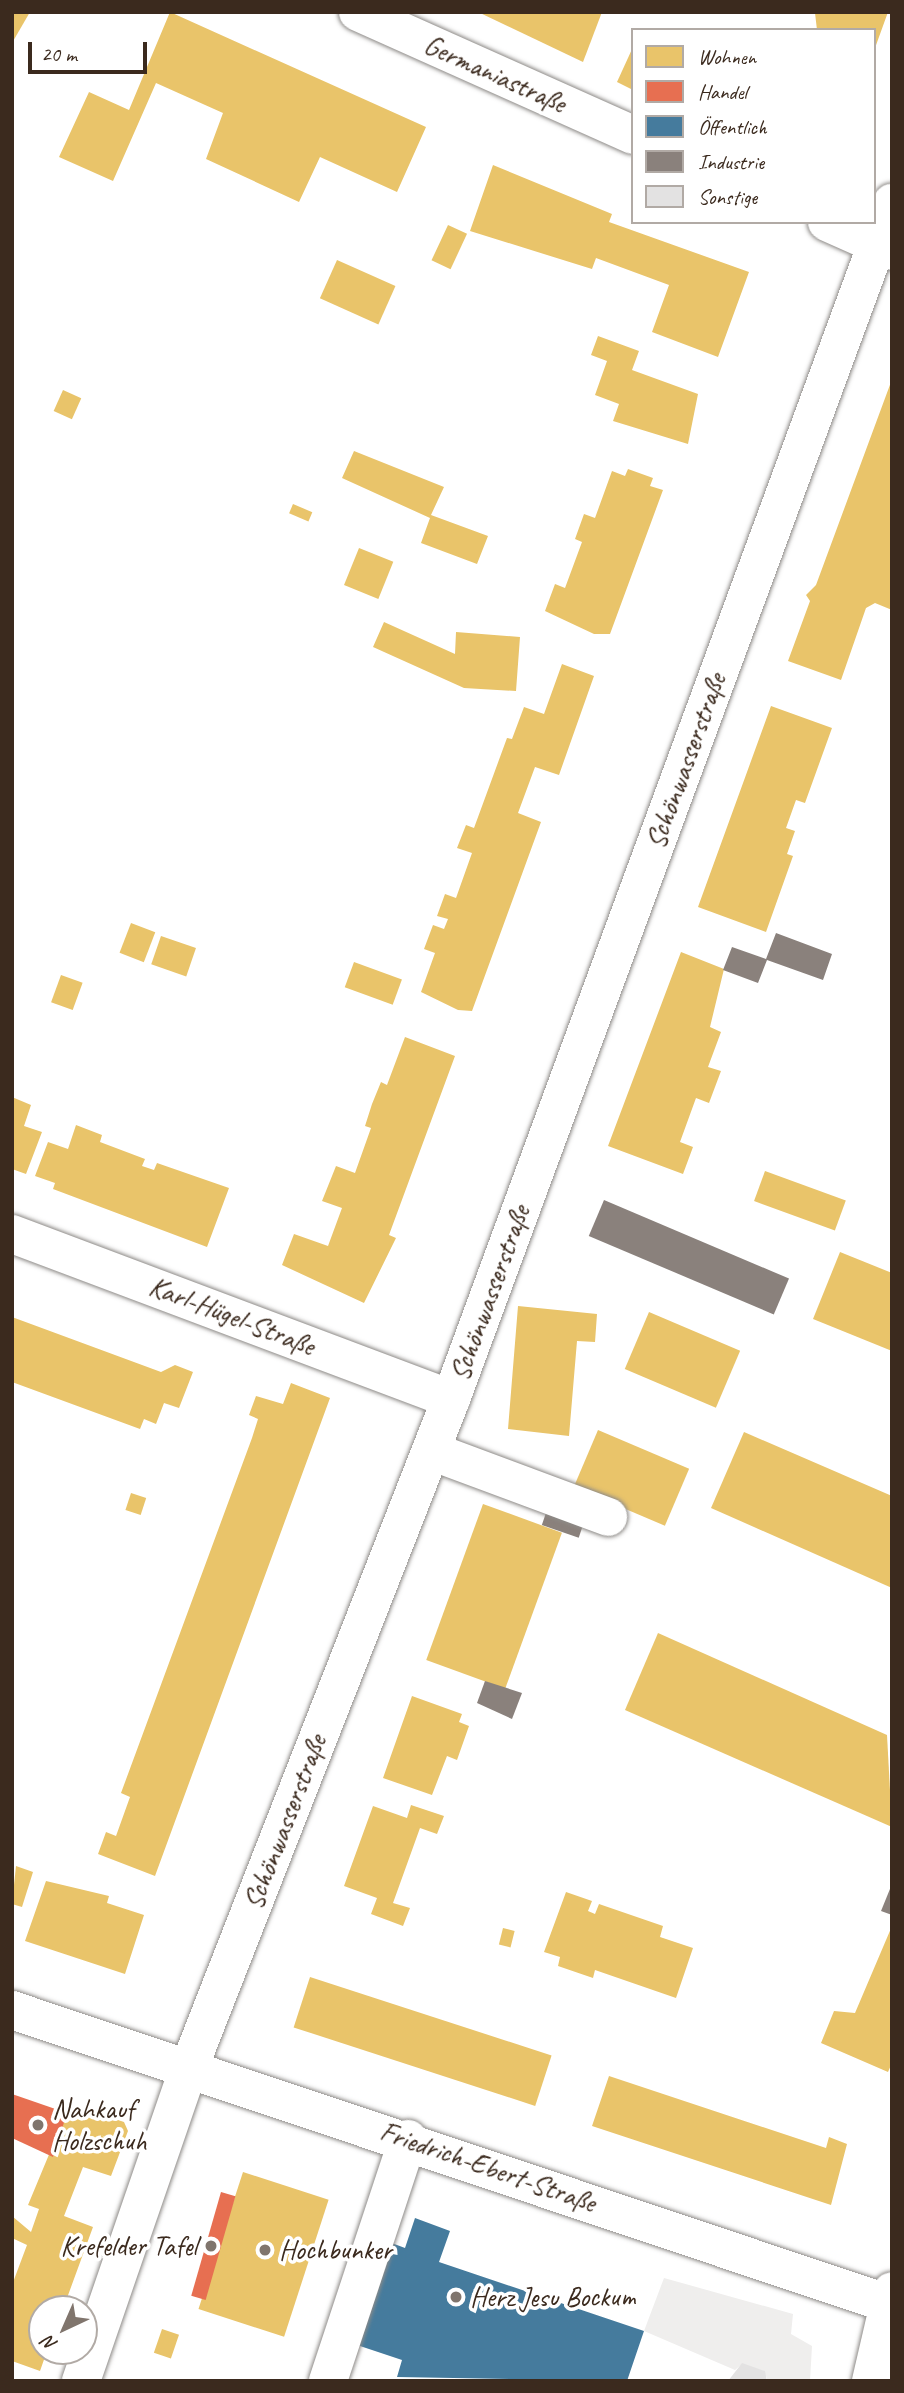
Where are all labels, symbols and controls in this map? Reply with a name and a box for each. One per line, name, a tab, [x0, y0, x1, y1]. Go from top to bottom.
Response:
scale bar	[32, 28, 150, 72]
street label: Germaniastraße	[419, 28, 571, 120]
legend	[631, 28, 876, 224]
text: 20 m	[41, 41, 77, 67]
text: Wohnen	[698, 44, 756, 70]
text: Handel	[698, 79, 747, 105]
text: Öffentlich	[698, 114, 767, 140]
text: Industrie	[698, 149, 764, 175]
text: Sonstige	[698, 184, 757, 210]
street label: Schönwasserstraße	[639, 669, 733, 853]
street label: Schönwasserstraße	[443, 1201, 537, 1385]
street label: Karl-Hügel-Straße	[145, 1269, 319, 1363]
street label: Schönwasserstraße	[236, 1730, 334, 1914]
place label: Nahkauf Holzschuh	[52, 2092, 146, 2158]
street label: Friedrich-Ebert-Straße	[376, 2114, 600, 2220]
marker: Nahkauf Holzschuh	[30, 2117, 46, 2133]
place label: Krefelder Tafel	[60, 2229, 197, 2263]
place label: Hochbunker	[279, 2233, 392, 2267]
marker: Krefelder Tafel	[203, 2238, 219, 2254]
marker: Hochbunker	[257, 2242, 273, 2258]
place label: Herz Jesu Bockum	[470, 2280, 635, 2314]
marker: Herz Jesu Bockum	[448, 2289, 464, 2305]
north arrow	[28, 2295, 98, 2365]
text: N	[37, 2331, 62, 2356]

